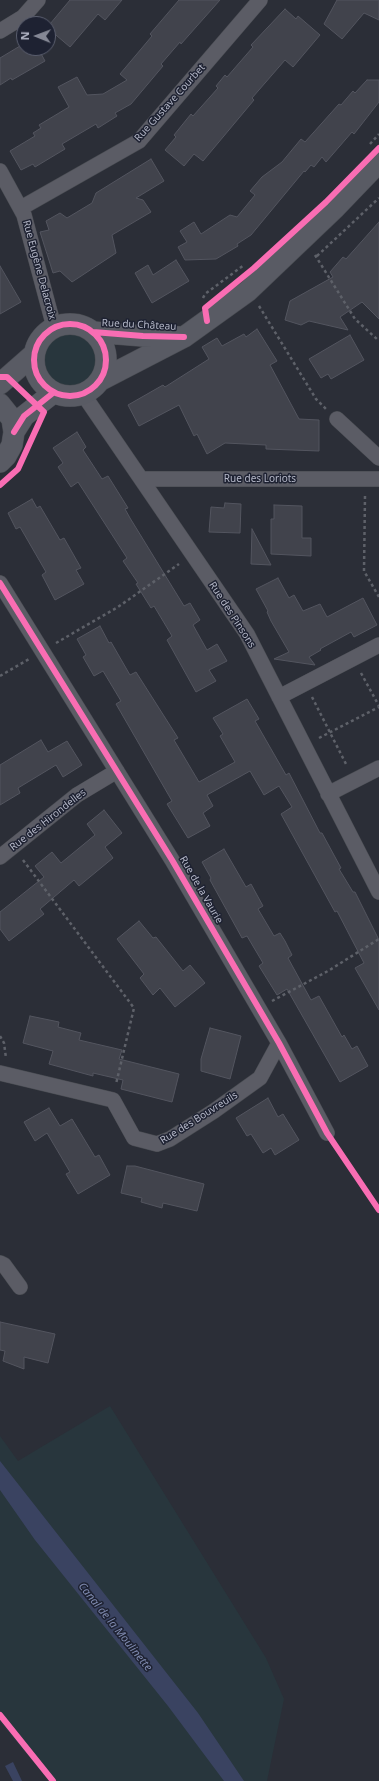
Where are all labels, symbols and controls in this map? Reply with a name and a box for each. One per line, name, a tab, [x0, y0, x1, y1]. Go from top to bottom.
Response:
north arrow	[16, 16, 56, 56]
text: N	[17, 31, 32, 40]
street label: Rue Gustave Courbet	[132, 62, 208, 144]
street label: Rue Eugène Delacroix	[20, 219, 58, 321]
street label: Rue du Château	[101, 317, 177, 333]
street label: Rue des Loriots	[224, 473, 296, 485]
street label: Rue des Pinsons	[206, 580, 258, 650]
street label: Rue des Hirondelles	[8, 787, 88, 853]
street label: Rue de la Vaurie	[177, 854, 225, 926]
street label: Rue des Bouvreuils	[158, 1089, 240, 1147]
water label: Canal de la Moulinette	[75, 1580, 155, 1674]

